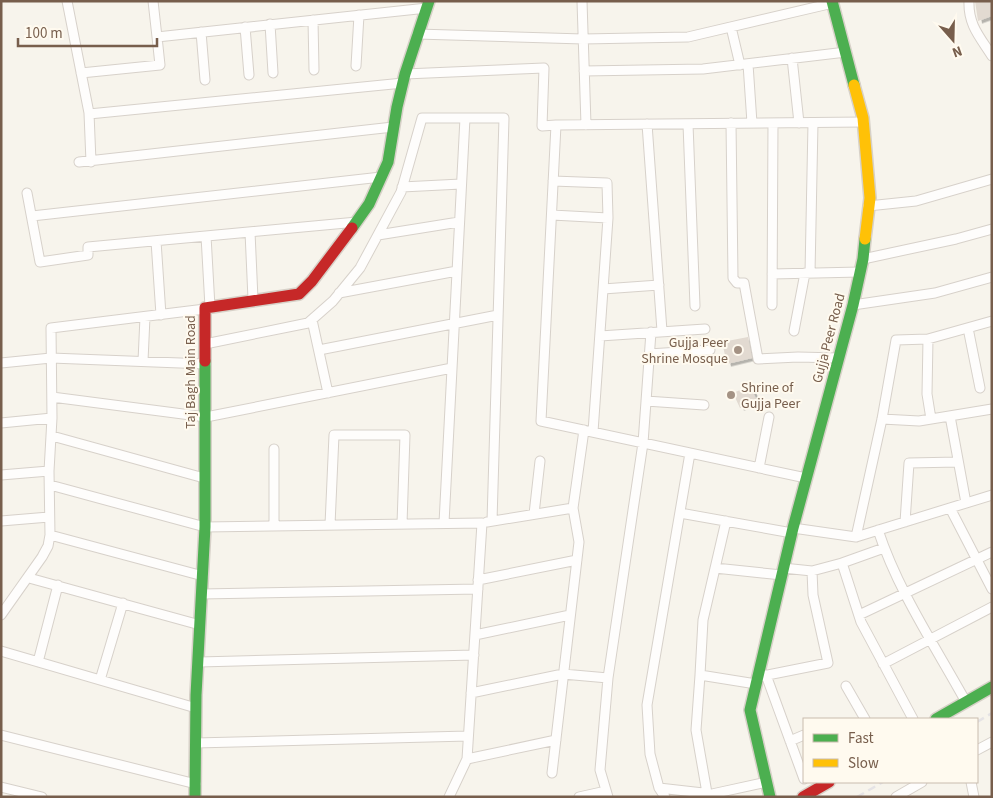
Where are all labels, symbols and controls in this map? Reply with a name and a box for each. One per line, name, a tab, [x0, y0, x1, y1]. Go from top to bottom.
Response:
scale bar	[18, 15, 156, 47]
north arrow	[928, 15, 978, 65]
text: 100 m	[25, 23, 63, 44]
text: N	[949, 40, 965, 62]
street label: Gujja Peer Road	[807, 291, 851, 385]
street label: Taj Bagh Main Road	[181, 315, 201, 429]
place label: Gujja Peer Shrine Mosque	[641, 333, 728, 369]
marker: Gujja Peer Shrine Mosque	[732, 344, 744, 356]
place label: Shrine of Gujja Peer	[741, 378, 801, 414]
marker: Shrine of Gujja Peer	[725, 389, 737, 401]
legend	[803, 718, 978, 783]
text: Fast	[848, 728, 874, 749]
text: Slow	[848, 753, 879, 774]

